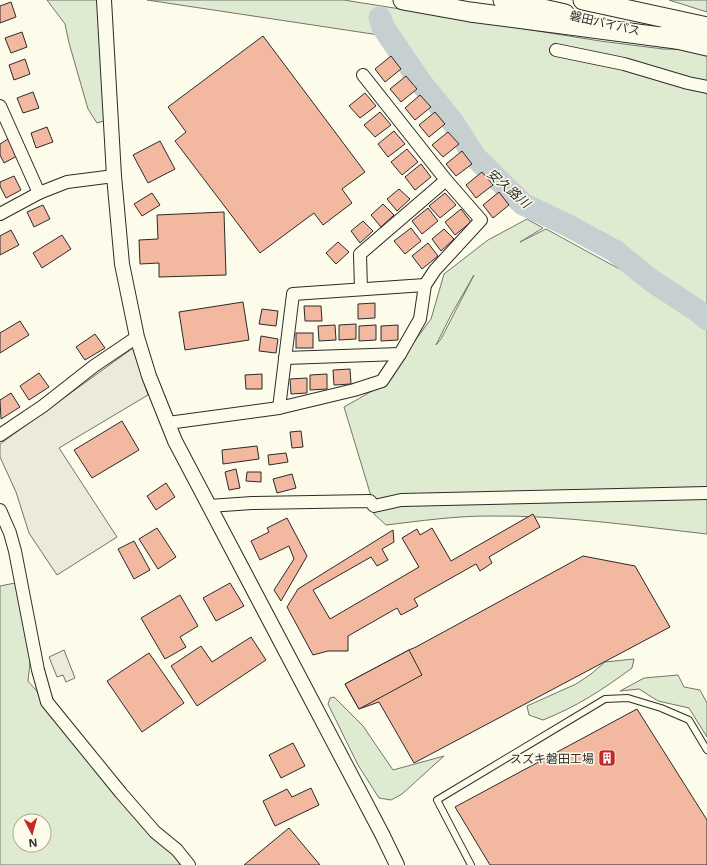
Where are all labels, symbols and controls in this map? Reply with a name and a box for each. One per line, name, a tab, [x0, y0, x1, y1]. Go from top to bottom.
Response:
street label: 磐田バイパス	[568, 7, 642, 39]
water label: 安久路川	[483, 164, 536, 213]
building icon: スズキ磐田工場	[597, 748, 617, 768]
place label: スズキ磐田工場	[510, 750, 594, 767]
north arrow	[12, 813, 52, 853]
text: N	[28, 836, 38, 851]

